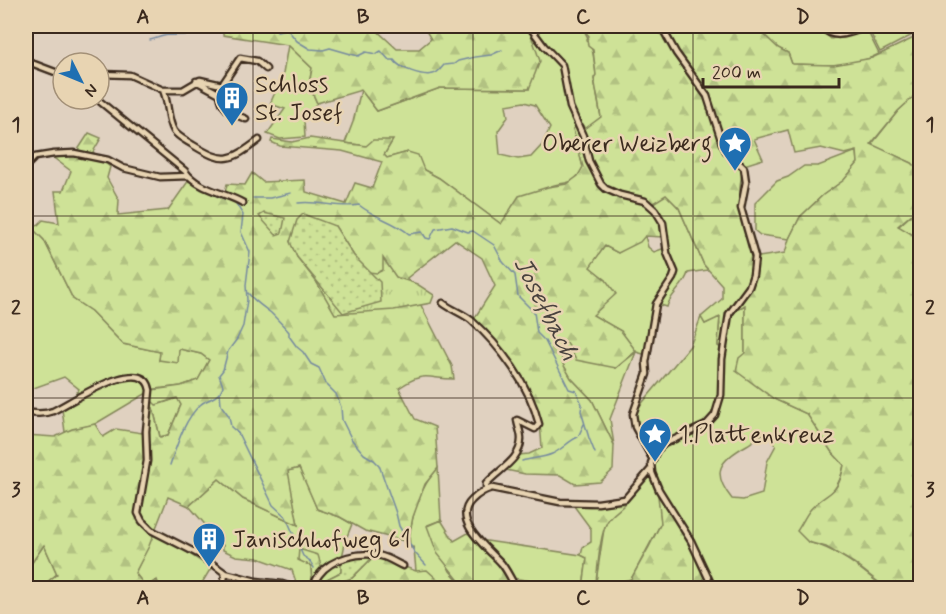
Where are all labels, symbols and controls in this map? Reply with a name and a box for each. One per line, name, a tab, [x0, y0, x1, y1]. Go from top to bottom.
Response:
text: A	[136, 4, 150, 31]
text: B	[357, 4, 370, 31]
text: C	[576, 4, 591, 31]
text: D	[796, 4, 810, 31]
north arrow	[51, 51, 111, 111]
scale bar	[703, 51, 840, 89]
text: 200 m	[712, 61, 761, 85]
place label: Schloss St. Josef	[255, 70, 343, 129]
text: N	[80, 79, 102, 101]
building icon: Schloss St. Josef	[214, 80, 250, 127]
text: 1	[12, 112, 20, 139]
text: 1	[926, 112, 934, 139]
place icon: Oberer Weizberg	[717, 125, 753, 172]
place label: Oberer Weizberg	[542, 129, 712, 163]
water label: Josefbach	[505, 251, 586, 367]
text: 2	[11, 295, 21, 322]
text: 2	[925, 295, 935, 322]
place icon: 1.Plattenkreuz	[637, 416, 673, 463]
place label: 1.Plattenkreuz	[678, 420, 835, 451]
text: 3	[11, 477, 21, 504]
text: 3	[925, 477, 935, 504]
building icon: Janischhofweg 61	[191, 521, 227, 568]
place label: Janischhofweg 61	[232, 525, 411, 558]
text: A	[136, 585, 150, 612]
text: B	[357, 585, 370, 612]
text: C	[576, 585, 591, 612]
text: D	[796, 585, 810, 612]

